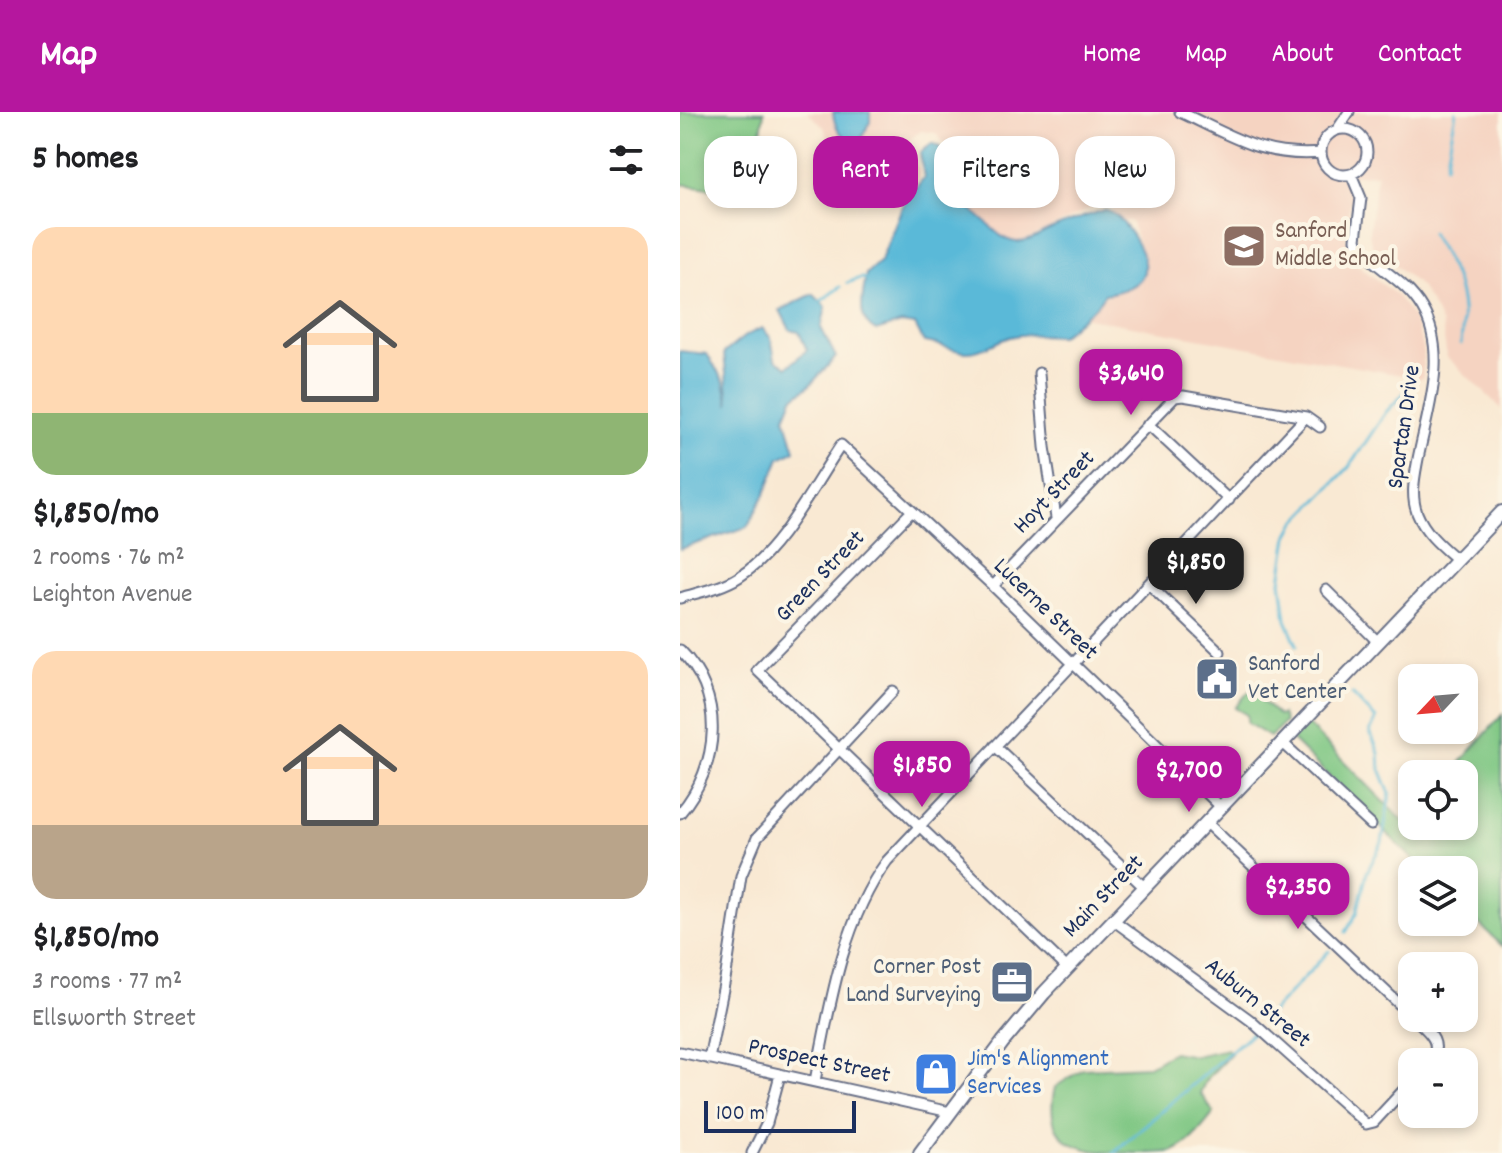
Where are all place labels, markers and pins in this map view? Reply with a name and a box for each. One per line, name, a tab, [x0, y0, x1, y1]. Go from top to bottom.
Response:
place label: Sanford Middle School	[1275, 215, 1396, 277]
school or university icon: Sanford Middle School	[1220, 222, 1268, 270]
pin: $3,640	[1066, 349, 1196, 417]
pin: $1,850	[1131, 538, 1261, 606]
place label: Sanford Vet Center	[1248, 648, 1346, 710]
public building icon: Sanford Vet Center	[1193, 655, 1241, 703]
pin: $1,850	[857, 741, 987, 809]
pin: $2,700	[1124, 746, 1254, 814]
pin: $2,350	[1233, 863, 1363, 931]
place label: Corner Post Land Surveying	[846, 951, 981, 1013]
office icon: Corner Post Land Surveying	[988, 958, 1036, 1006]
place label: Jim's Alignment Services	[967, 1043, 1109, 1105]
shop icon: Jim's Alignment Services	[912, 1050, 960, 1098]

